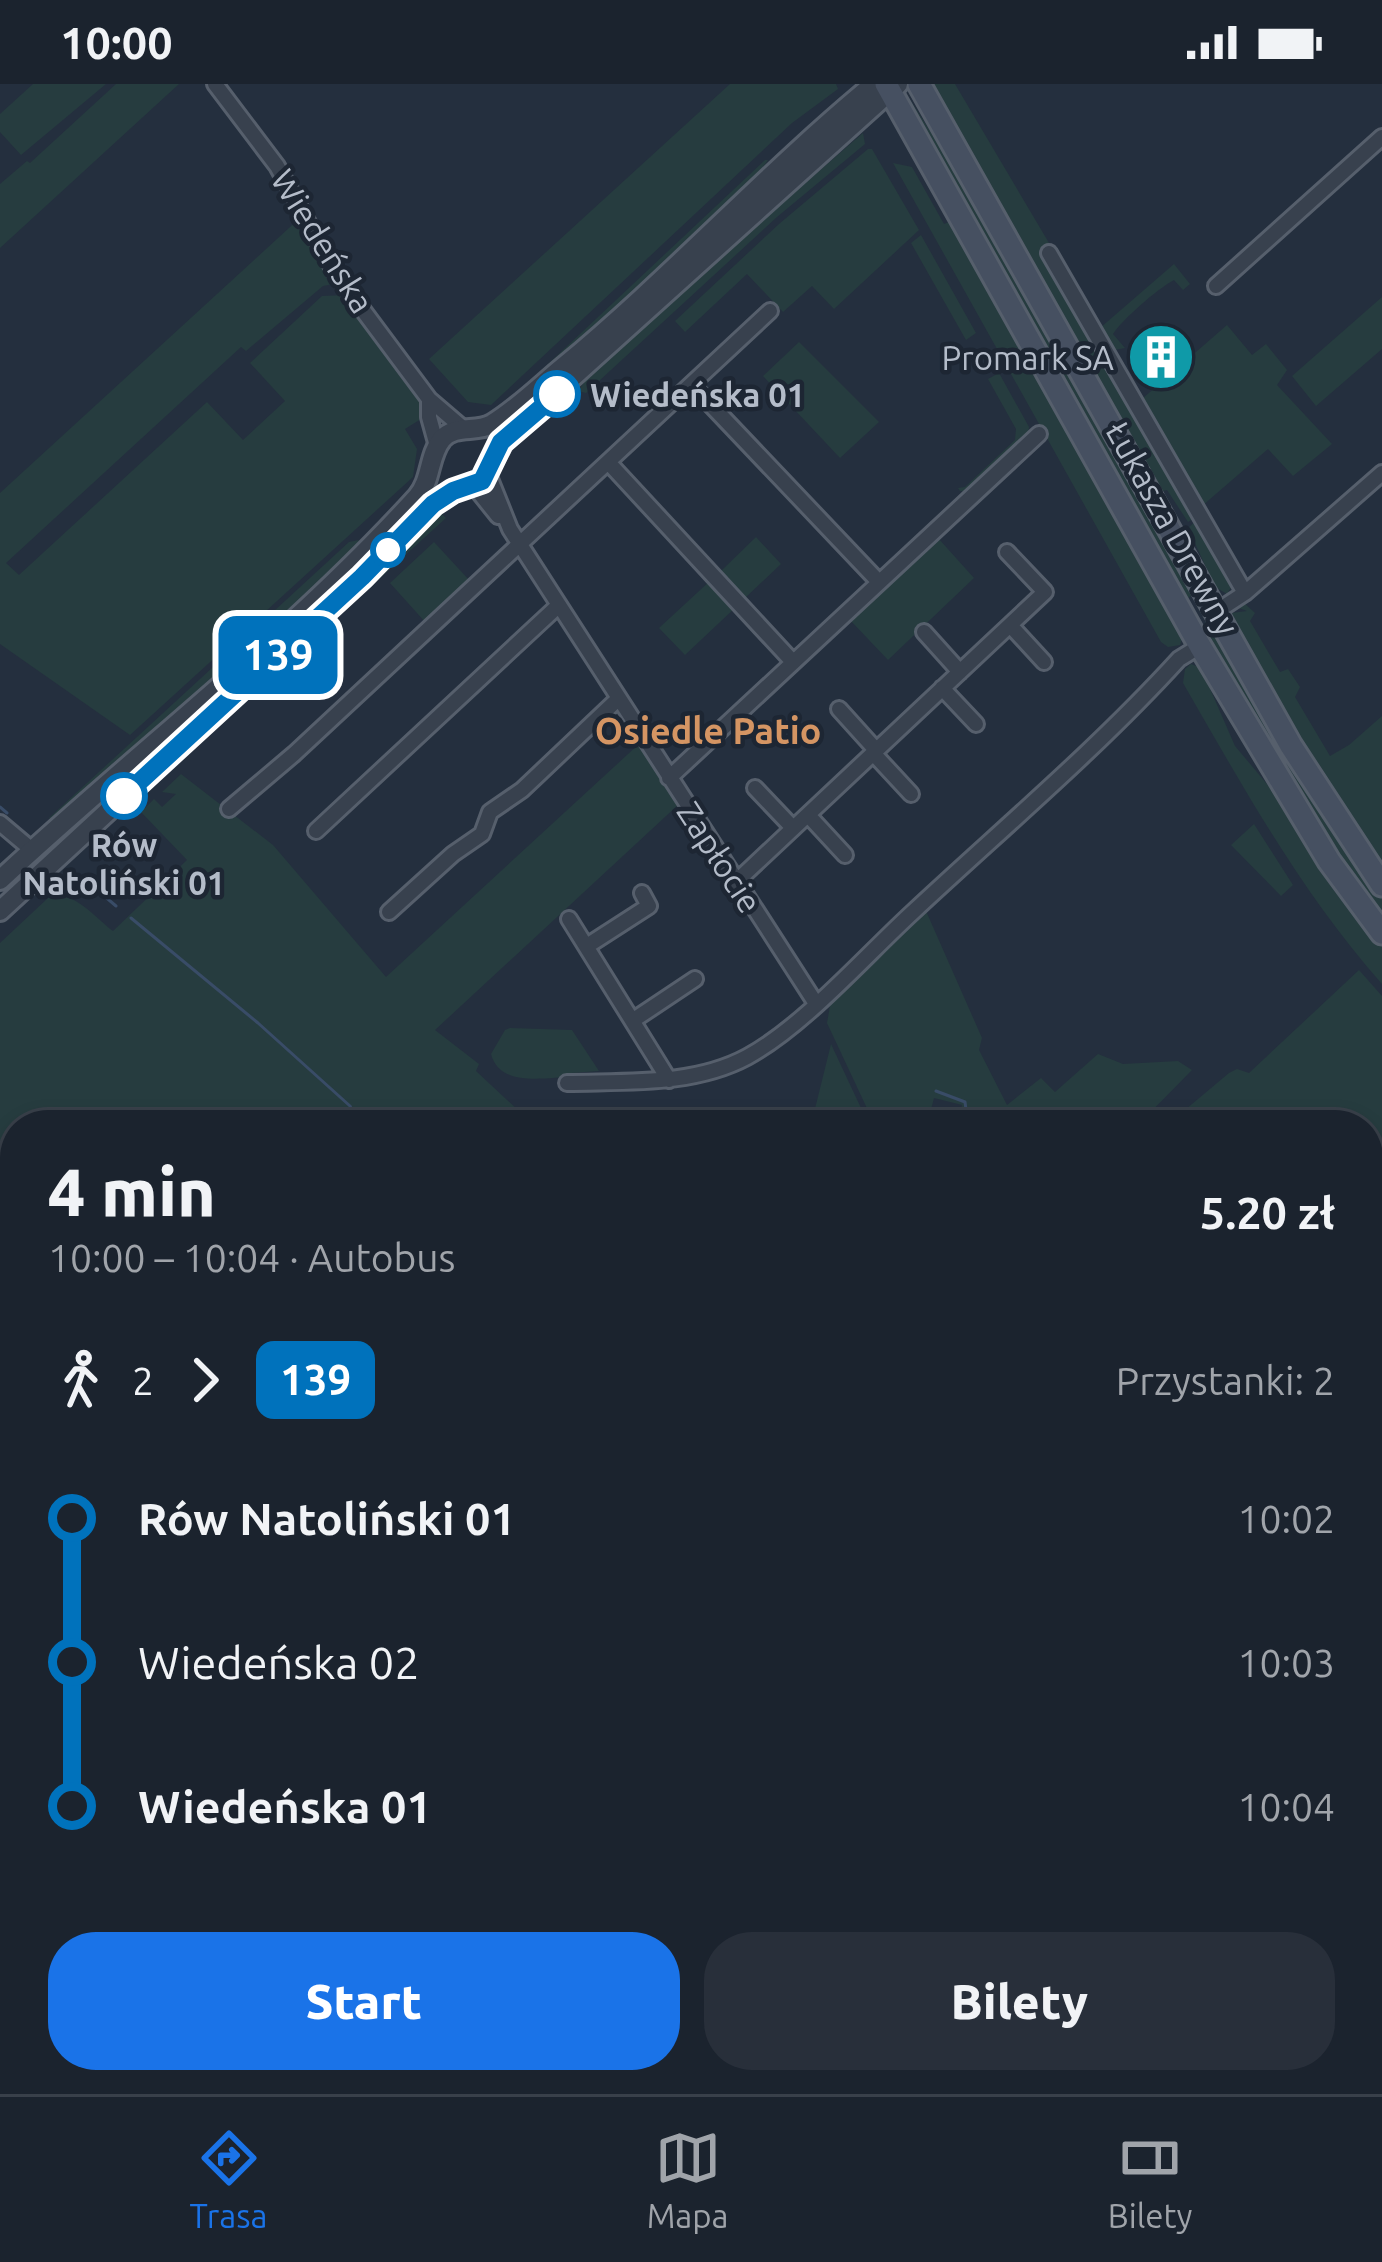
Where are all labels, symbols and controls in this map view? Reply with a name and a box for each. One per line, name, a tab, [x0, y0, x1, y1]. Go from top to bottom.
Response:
text: 10:00	[60, 17, 173, 68]
street label: Wiedeńska	[264, 163, 382, 319]
building icon: Promark SA	[1126, 322, 1196, 392]
place label: Promark SA	[942, 339, 1115, 376]
marker: Wiedeńska 01	[535, 372, 579, 416]
place label: Wiedeńska 01	[590, 376, 805, 413]
street label: Łukasza Drewny	[1099, 415, 1247, 641]
unlabelled marker	[372, 534, 404, 566]
line badge: 139	[209, 616, 347, 694]
text: 139	[242, 631, 314, 678]
district label: Osiedle Patio	[595, 710, 821, 751]
marker: Rów Natoliński 01	[102, 774, 146, 818]
street label: Zapłocie	[671, 795, 769, 919]
place label: Rów Natoliński 01	[23, 826, 225, 901]
text: 4 min	[48, 1154, 216, 1228]
text: 5.20 zł	[1200, 1187, 1335, 1238]
text: 10:00 – 10:04 · Autobus	[48, 1236, 456, 1279]
icon: walk	[48, 1347, 114, 1413]
icon: forward	[172, 1347, 238, 1413]
text: 139	[280, 1356, 351, 1403]
text: 2	[132, 1359, 154, 1402]
text: Przystanki: 2	[1116, 1359, 1335, 1402]
text: Rów Natoliński 01	[138, 1493, 516, 1544]
text: 10:02	[1237, 1497, 1335, 1540]
text: Wiedeńska 02	[138, 1637, 420, 1688]
text: 10:03	[1237, 1641, 1335, 1684]
text: Wiedeńska 01	[138, 1781, 432, 1832]
text: 10:04	[1237, 1785, 1335, 1828]
button: Start	[48, 1932, 680, 2070]
button: Bilety	[704, 1932, 1335, 2070]
tab: Trasa	[190, 2125, 268, 2234]
tab: Mapa	[647, 2125, 729, 2234]
tab: Bilety	[1108, 2125, 1192, 2234]

